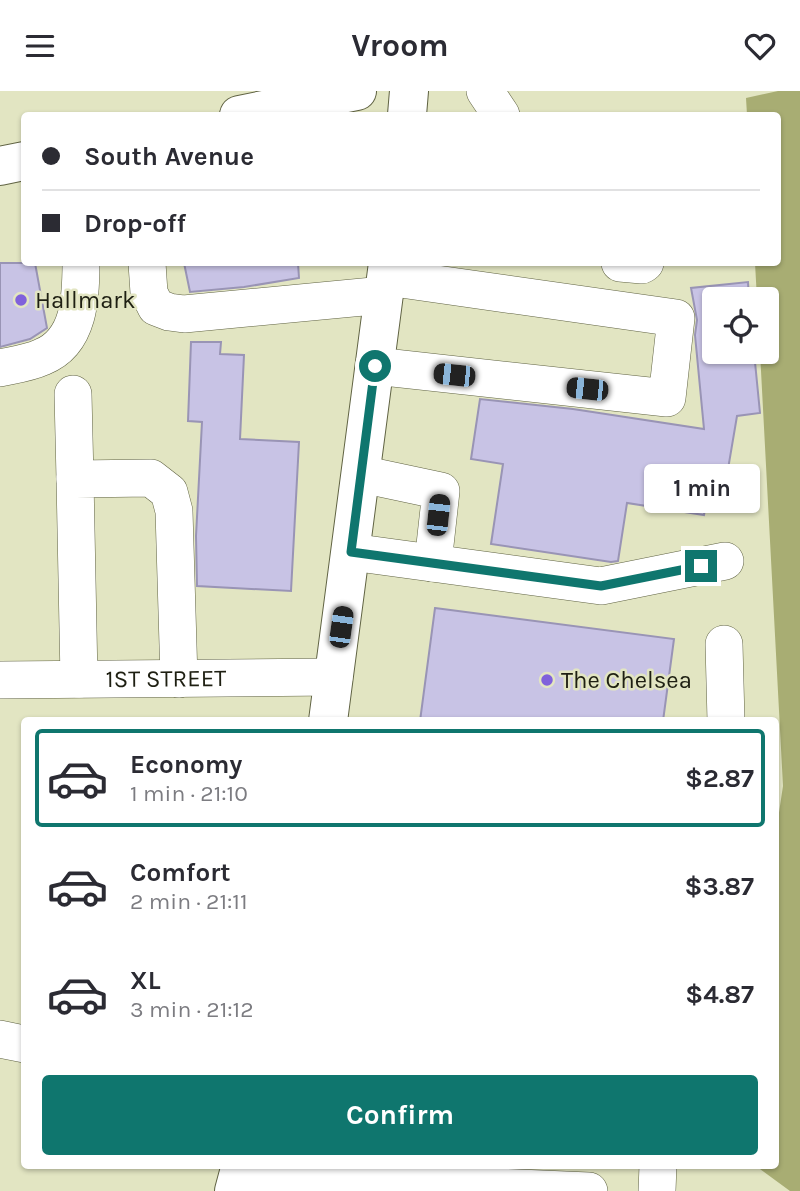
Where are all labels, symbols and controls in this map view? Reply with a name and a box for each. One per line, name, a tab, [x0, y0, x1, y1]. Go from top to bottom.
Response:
icon: menu	[21, 27, 59, 65]
text: Vroom	[351, 27, 449, 64]
icon: heart	[741, 27, 779, 65]
text: South Avenue	[84, 141, 254, 172]
text: Drop-off	[84, 208, 186, 239]
place label: Hallmark	[35, 286, 136, 314]
map controls	[702, 287, 779, 364]
button: locate	[702, 287, 779, 364]
marker: Hallmark	[13, 292, 29, 308]
route start	[359, 350, 391, 382]
car	[433, 362, 476, 388]
car	[566, 376, 609, 402]
callout: 1 min	[643, 465, 759, 513]
text: 1 min	[673, 475, 731, 502]
car	[426, 493, 451, 537]
route end	[685, 550, 717, 582]
car	[328, 605, 355, 649]
street label: 1ST STREET	[106, 664, 226, 693]
place label: The Chelsea	[561, 666, 692, 694]
marker: The Chelsea	[539, 672, 555, 688]
icon: car	[46, 747, 109, 810]
text: Economy	[130, 749, 242, 780]
text: $2.87	[685, 763, 754, 794]
text: 1 min · 21:10	[130, 780, 248, 807]
icon: car	[46, 855, 109, 918]
text: Comfort	[130, 857, 231, 888]
text: $3.87	[685, 871, 754, 902]
text: 2 min · 21:11	[130, 888, 248, 915]
icon: car	[46, 963, 109, 1026]
text: XL	[130, 965, 161, 996]
text: $4.87	[685, 979, 754, 1010]
text: 3 min · 21:12	[130, 996, 254, 1023]
button: Confirm	[42, 1075, 758, 1155]

